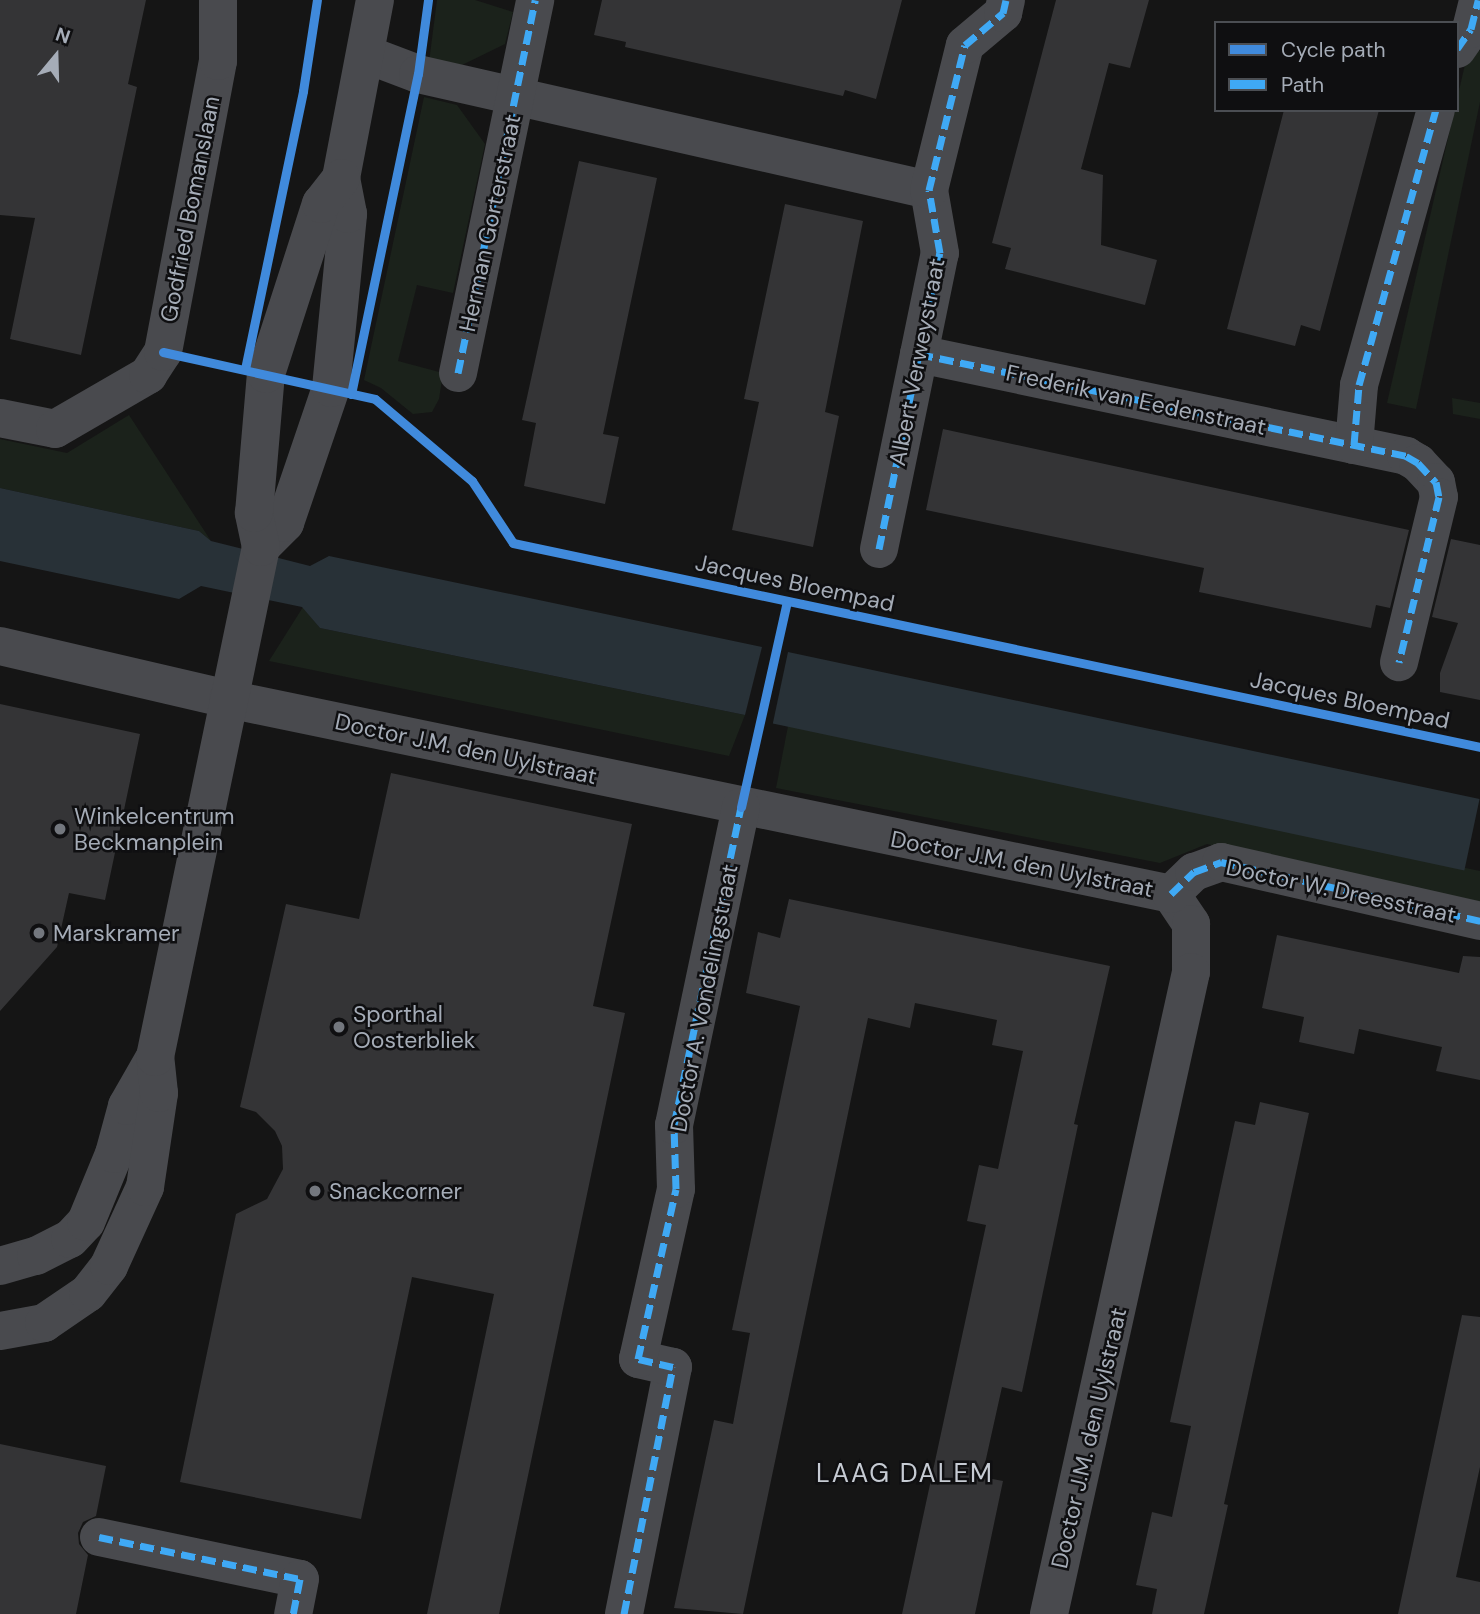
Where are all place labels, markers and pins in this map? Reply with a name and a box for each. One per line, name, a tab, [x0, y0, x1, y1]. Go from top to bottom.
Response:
place label: Winkelcentrum Beckmanplein	[74, 802, 235, 856]
marker: Winkelcentrum Beckmanplein	[52, 821, 68, 837]
place label: Marskramer	[53, 919, 180, 947]
marker: Marskramer	[31, 925, 47, 941]
place label: Sporthal Oosterbliek	[353, 1000, 475, 1054]
marker: Sporthal Oosterbliek	[331, 1019, 347, 1035]
place label: Snackcorner	[329, 1177, 462, 1205]
marker: Snackcorner	[307, 1183, 323, 1199]

